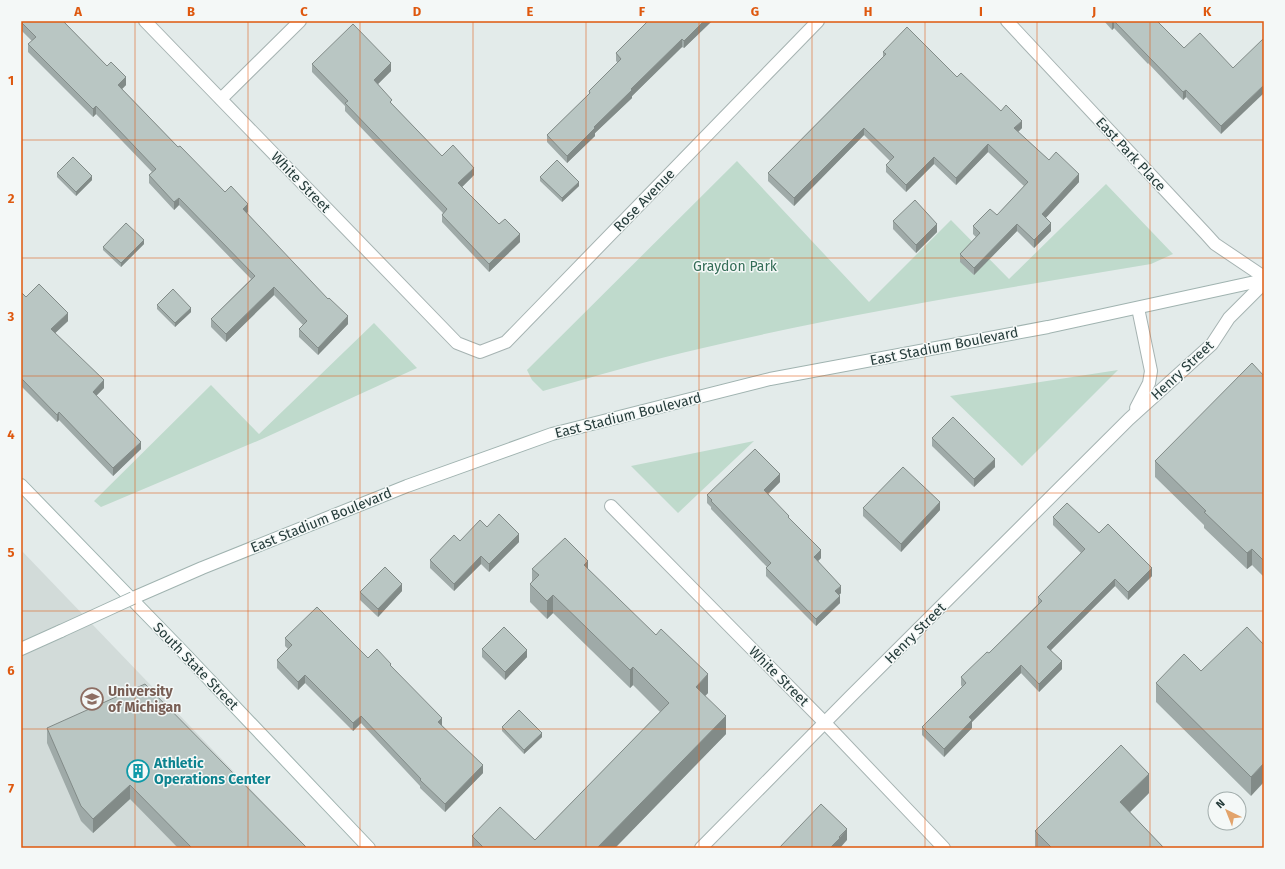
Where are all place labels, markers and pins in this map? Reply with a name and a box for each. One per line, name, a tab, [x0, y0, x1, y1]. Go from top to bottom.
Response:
place label: University of Michigan	[108, 683, 181, 716]
school or university icon: University of Michigan	[79, 686, 105, 712]
place label: Athletic Operations Center	[153, 755, 271, 788]
building icon: Athletic Operations Center	[125, 758, 151, 784]

